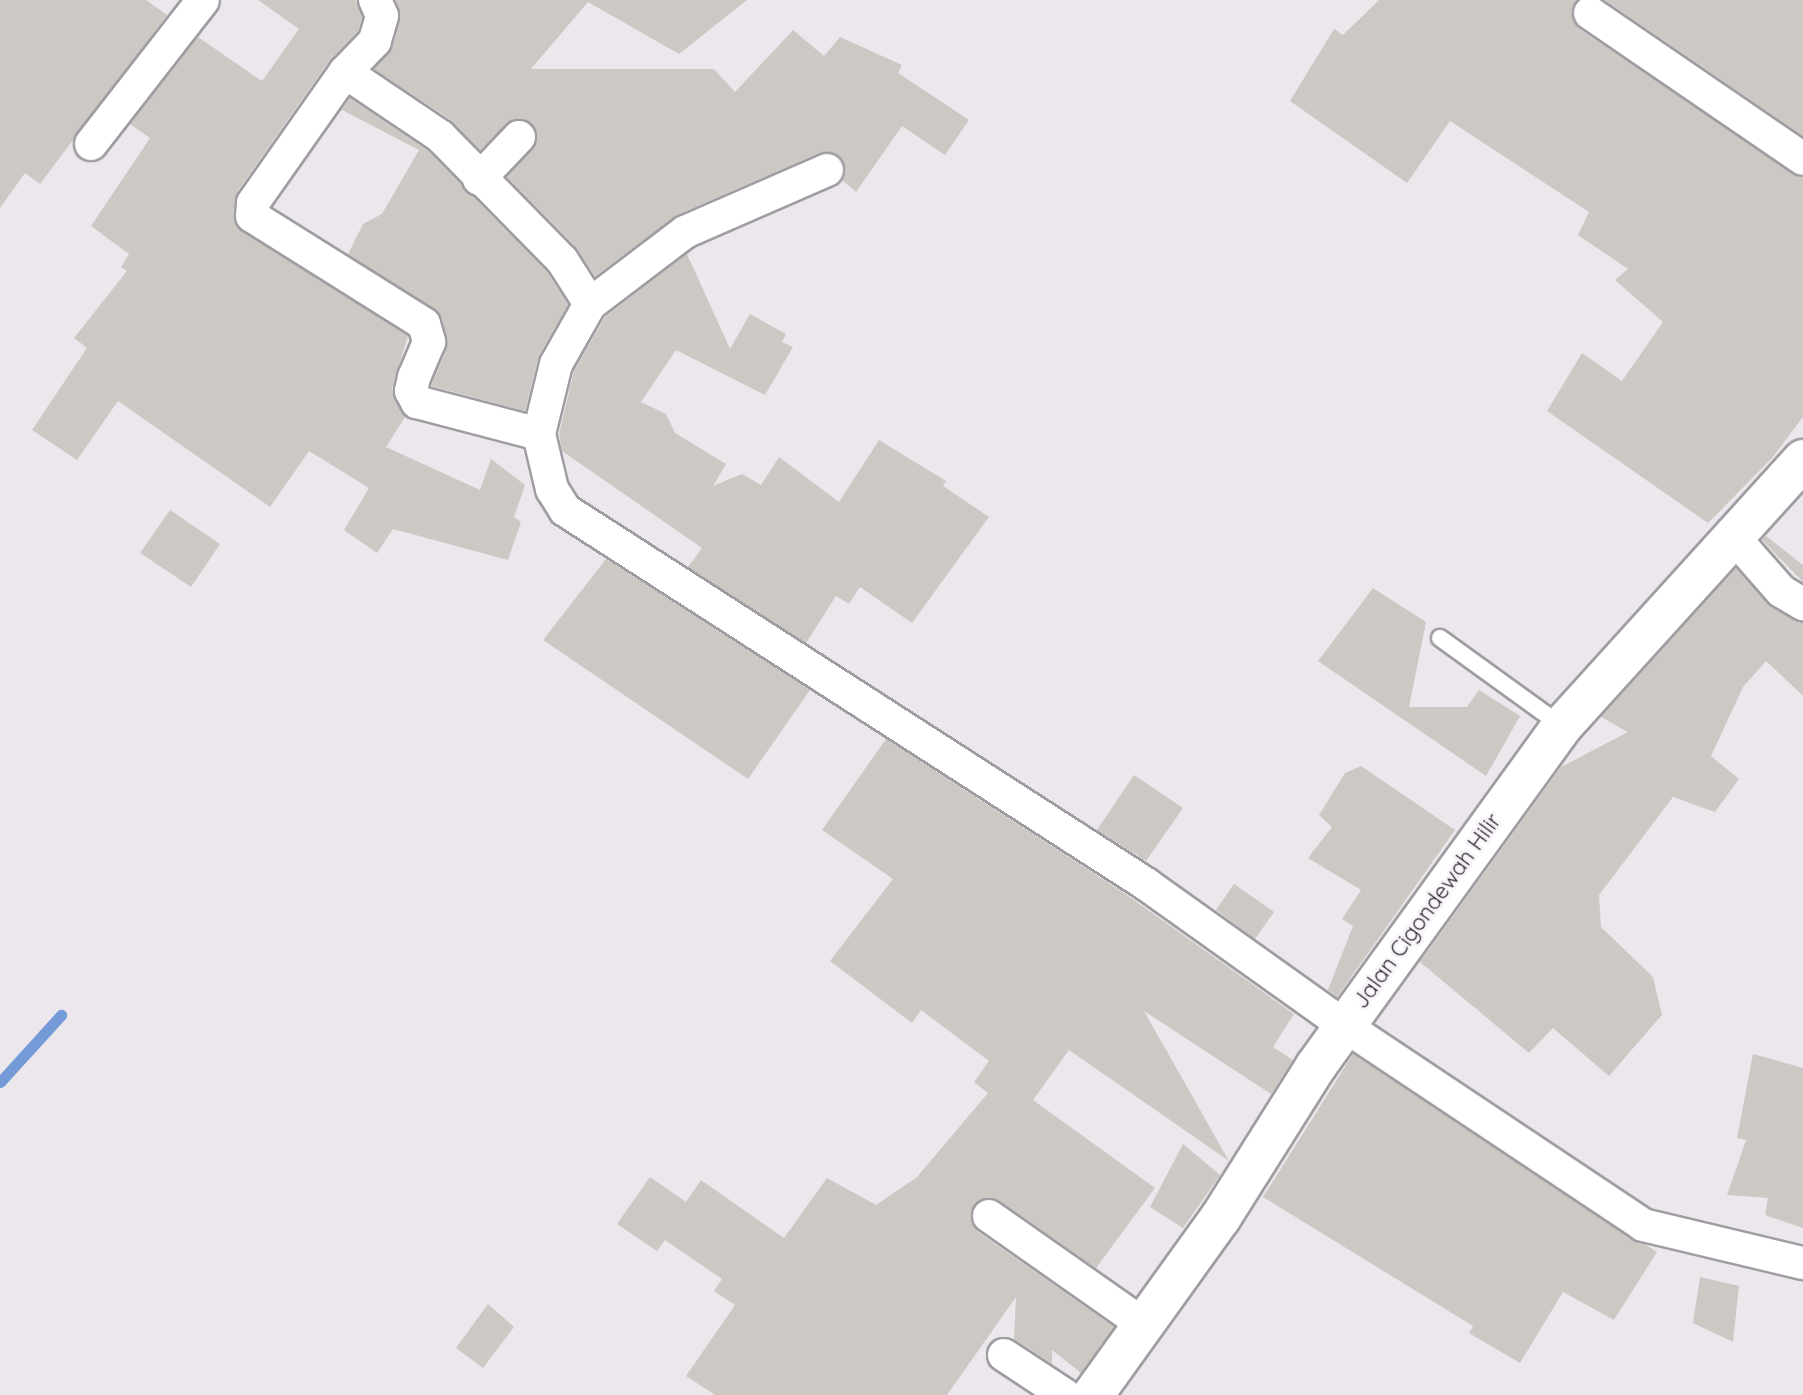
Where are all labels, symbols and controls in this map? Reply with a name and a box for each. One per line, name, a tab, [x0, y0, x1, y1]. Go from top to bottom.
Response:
street label: Jalan Cigondewah Hilir	[1347, 808, 1507, 1014]

